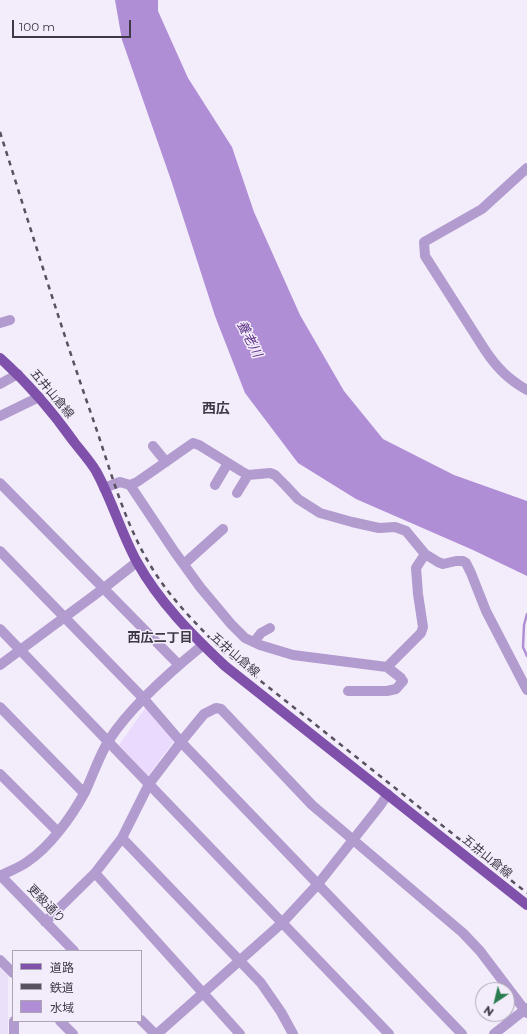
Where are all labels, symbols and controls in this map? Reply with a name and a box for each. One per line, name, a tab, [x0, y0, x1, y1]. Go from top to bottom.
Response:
scale bar	[14, 12, 133, 38]
text: 100 m	[19, 19, 55, 34]
water label: 養老川	[233, 318, 265, 360]
street label: 五井山倉線	[27, 366, 77, 422]
district label: 西広	[202, 401, 230, 417]
district label: 西広二丁目	[128, 630, 192, 646]
street label: 五井山倉線	[208, 630, 262, 680]
street label: 五井山倉線	[459, 833, 515, 881]
street label: 更級通り	[24, 882, 68, 926]
legend	[12, 950, 142, 1022]
text: 道路	[50, 960, 74, 975]
text: 鉄道	[50, 980, 74, 995]
north arrow	[475, 982, 515, 1022]
text: 水域	[50, 1000, 74, 1015]
text: N	[481, 1003, 496, 1019]

